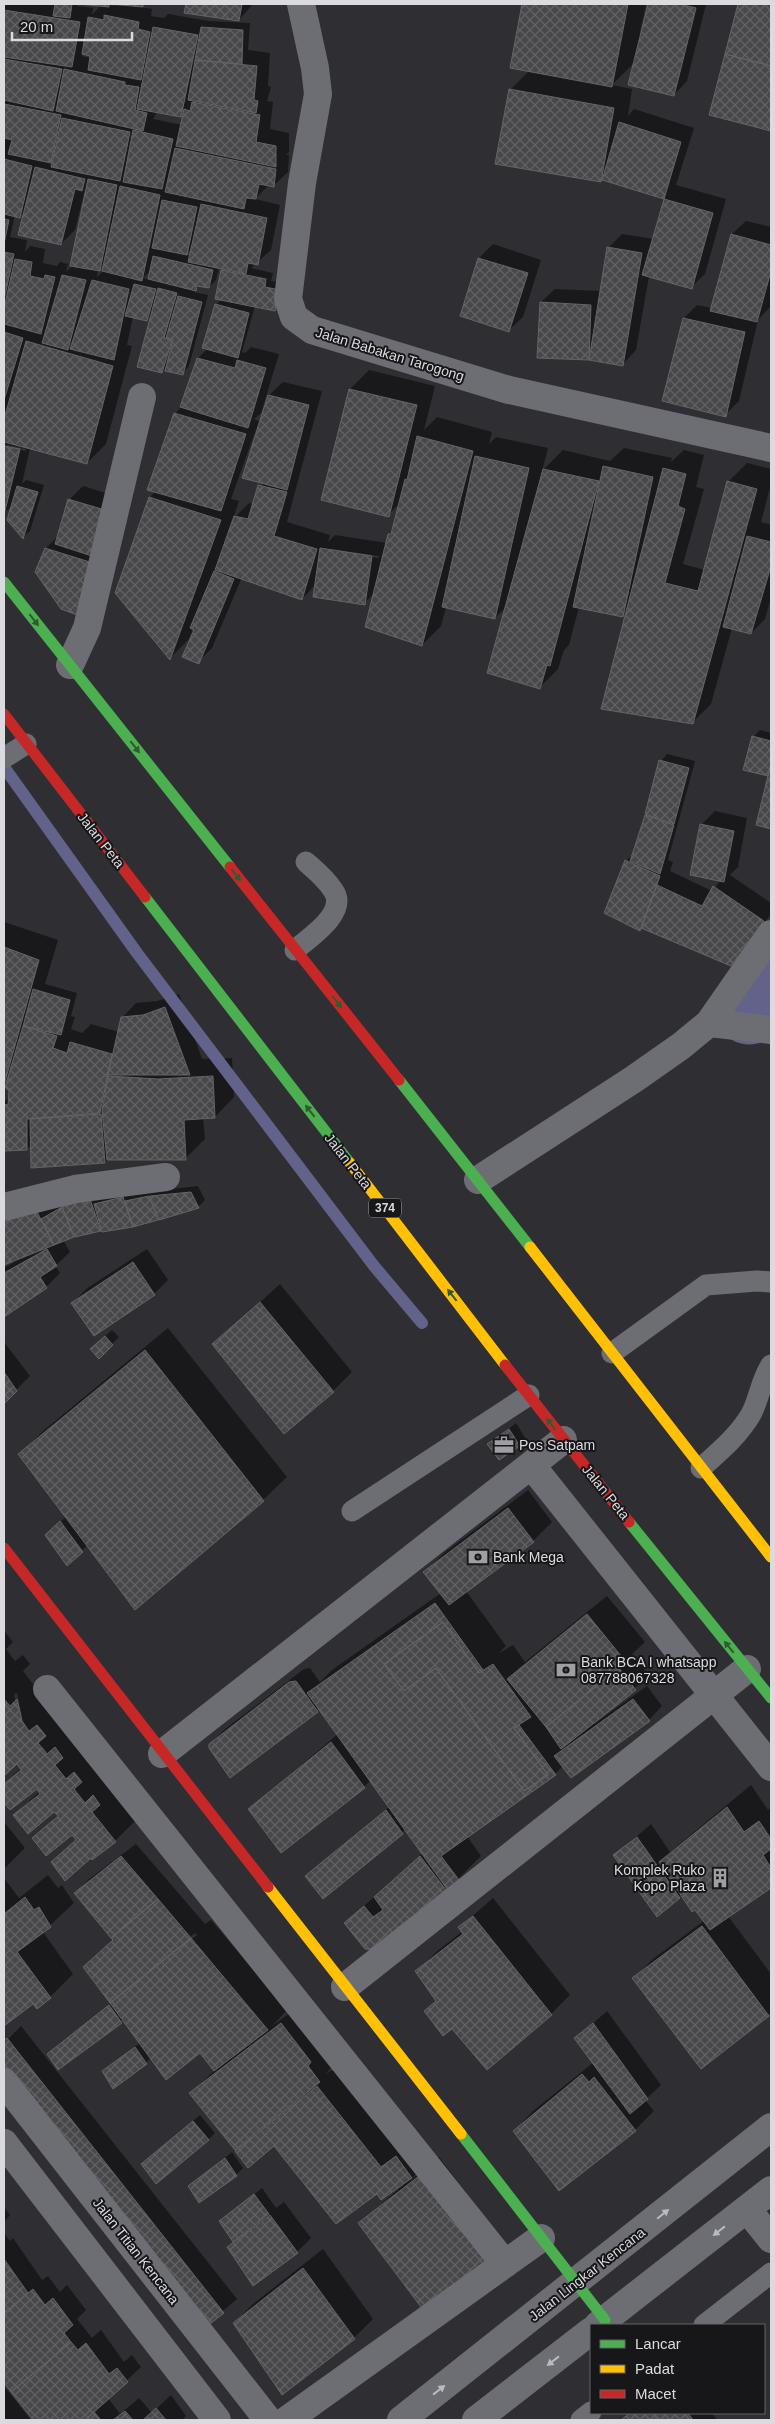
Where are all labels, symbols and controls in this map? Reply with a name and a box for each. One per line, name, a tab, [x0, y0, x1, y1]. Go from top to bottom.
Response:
scale bar	[12, 10, 132, 42]
text: 20 m	[20, 18, 53, 35]
street label: Jalan Babakan Tarogong	[314, 324, 466, 384]
one-way arrow	[29, 613, 39, 627]
one-way arrow	[130, 740, 140, 754]
street label: Jalan Peta	[74, 809, 128, 871]
one-way arrow	[231, 868, 241, 881]
one-way arrow	[331, 995, 342, 1008]
one-way arrow	[305, 1104, 315, 1118]
street label: Jalan Peta	[321, 1130, 375, 1192]
road number: 374	[369, 1198, 401, 1218]
one-way arrow	[447, 1289, 458, 1302]
one-way arrow	[546, 1418, 557, 1431]
office icon: Pos Satpam	[493, 1434, 515, 1456]
place label: Pos Satpam	[519, 1437, 595, 1453]
street label: Jalan Peta	[579, 1461, 633, 1523]
bank icon: Bank Mega	[467, 1546, 489, 1568]
place label: Bank Mega	[493, 1549, 564, 1565]
one-way arrow	[724, 1640, 735, 1653]
place label: Bank BCA I whatsapp 087788067328	[581, 1654, 717, 1686]
bank icon: Bank BCA I whatsapp 087788067328	[555, 1659, 577, 1681]
place label: Komplek Ruko Kopo Plaza	[614, 1862, 705, 1894]
building icon: Komplek Ruko Kopo Plaza	[709, 1867, 731, 1889]
street label: Jalan Titian Kencana	[90, 2195, 182, 2307]
one-way arrow	[656, 2208, 669, 2219]
street label: Jalan Lingkar Kencana	[526, 2224, 648, 2324]
one-way arrow	[713, 2226, 726, 2237]
legend	[590, 2324, 765, 2414]
text: Lancar	[635, 2335, 681, 2352]
one-way arrow	[547, 2355, 560, 2366]
text: Padat	[635, 2360, 675, 2377]
one-way arrow	[432, 2385, 445, 2396]
text: Macet	[635, 2385, 677, 2402]

